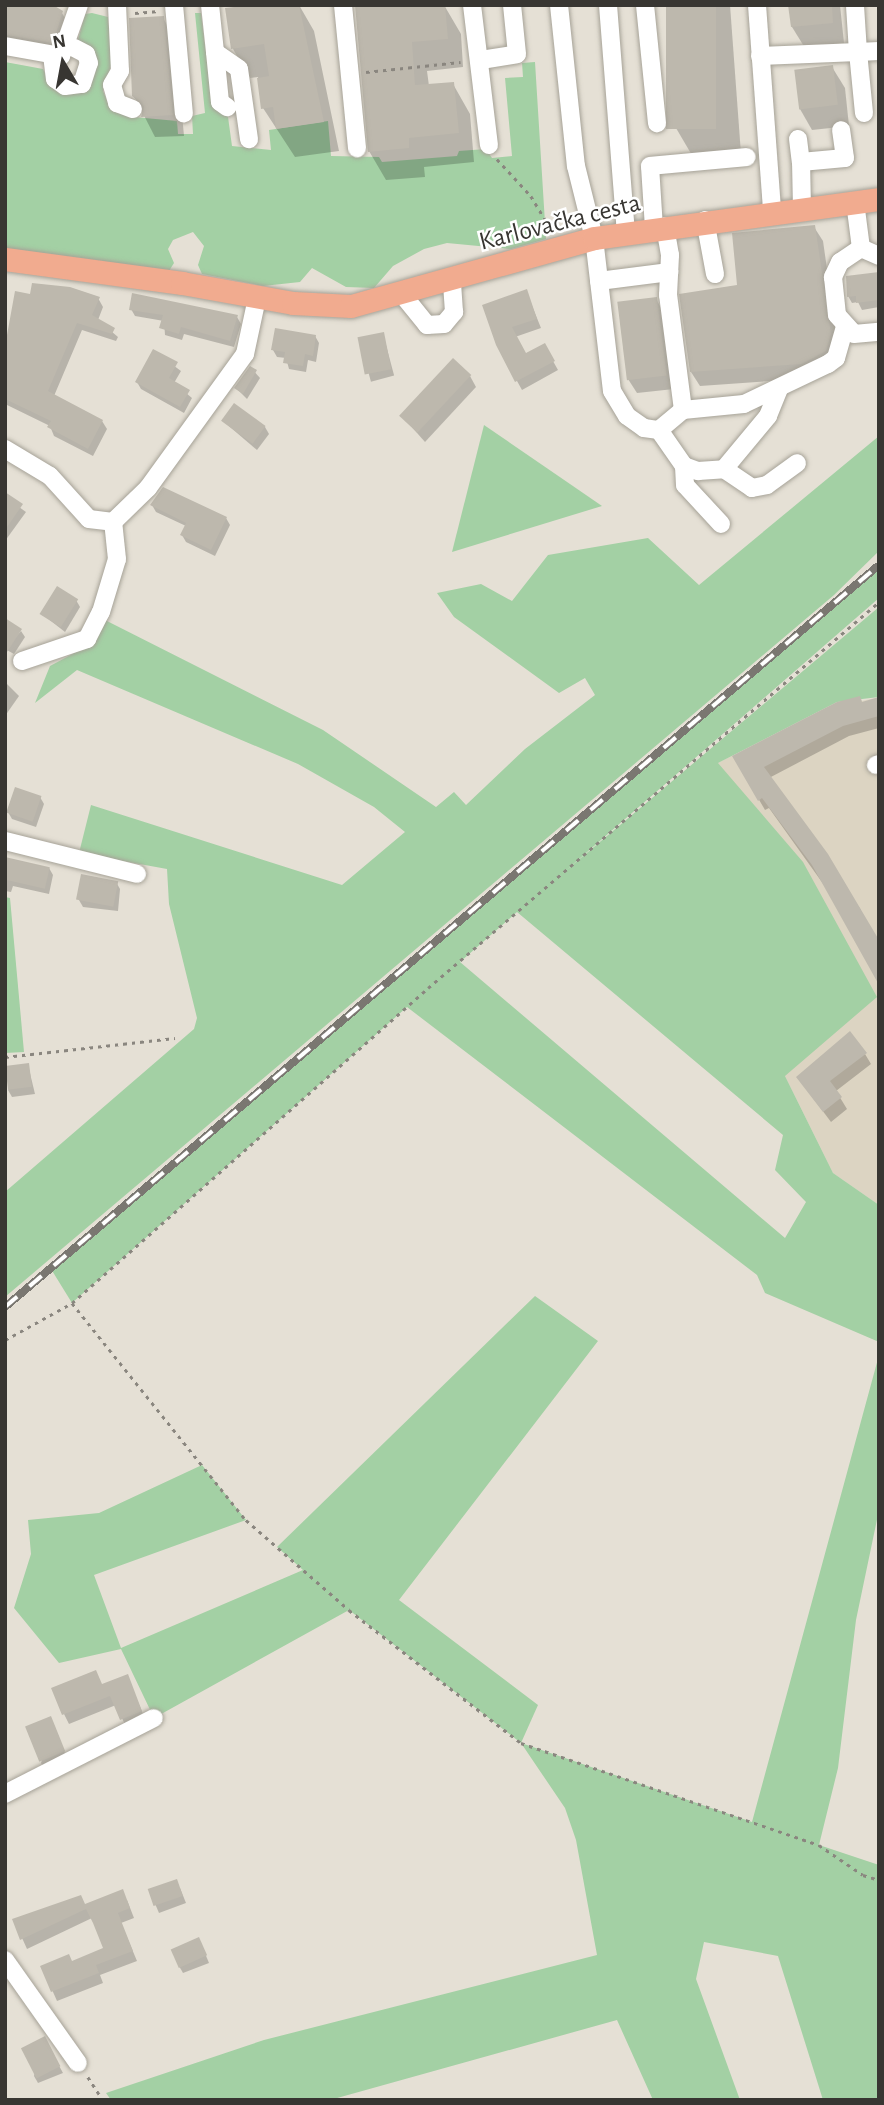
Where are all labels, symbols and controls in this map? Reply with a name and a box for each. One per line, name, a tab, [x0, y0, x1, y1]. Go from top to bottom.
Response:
north arrow	[28, 28, 98, 98]
text: N	[51, 31, 67, 52]
street label: Karlovačka cesta	[476, 188, 644, 258]

